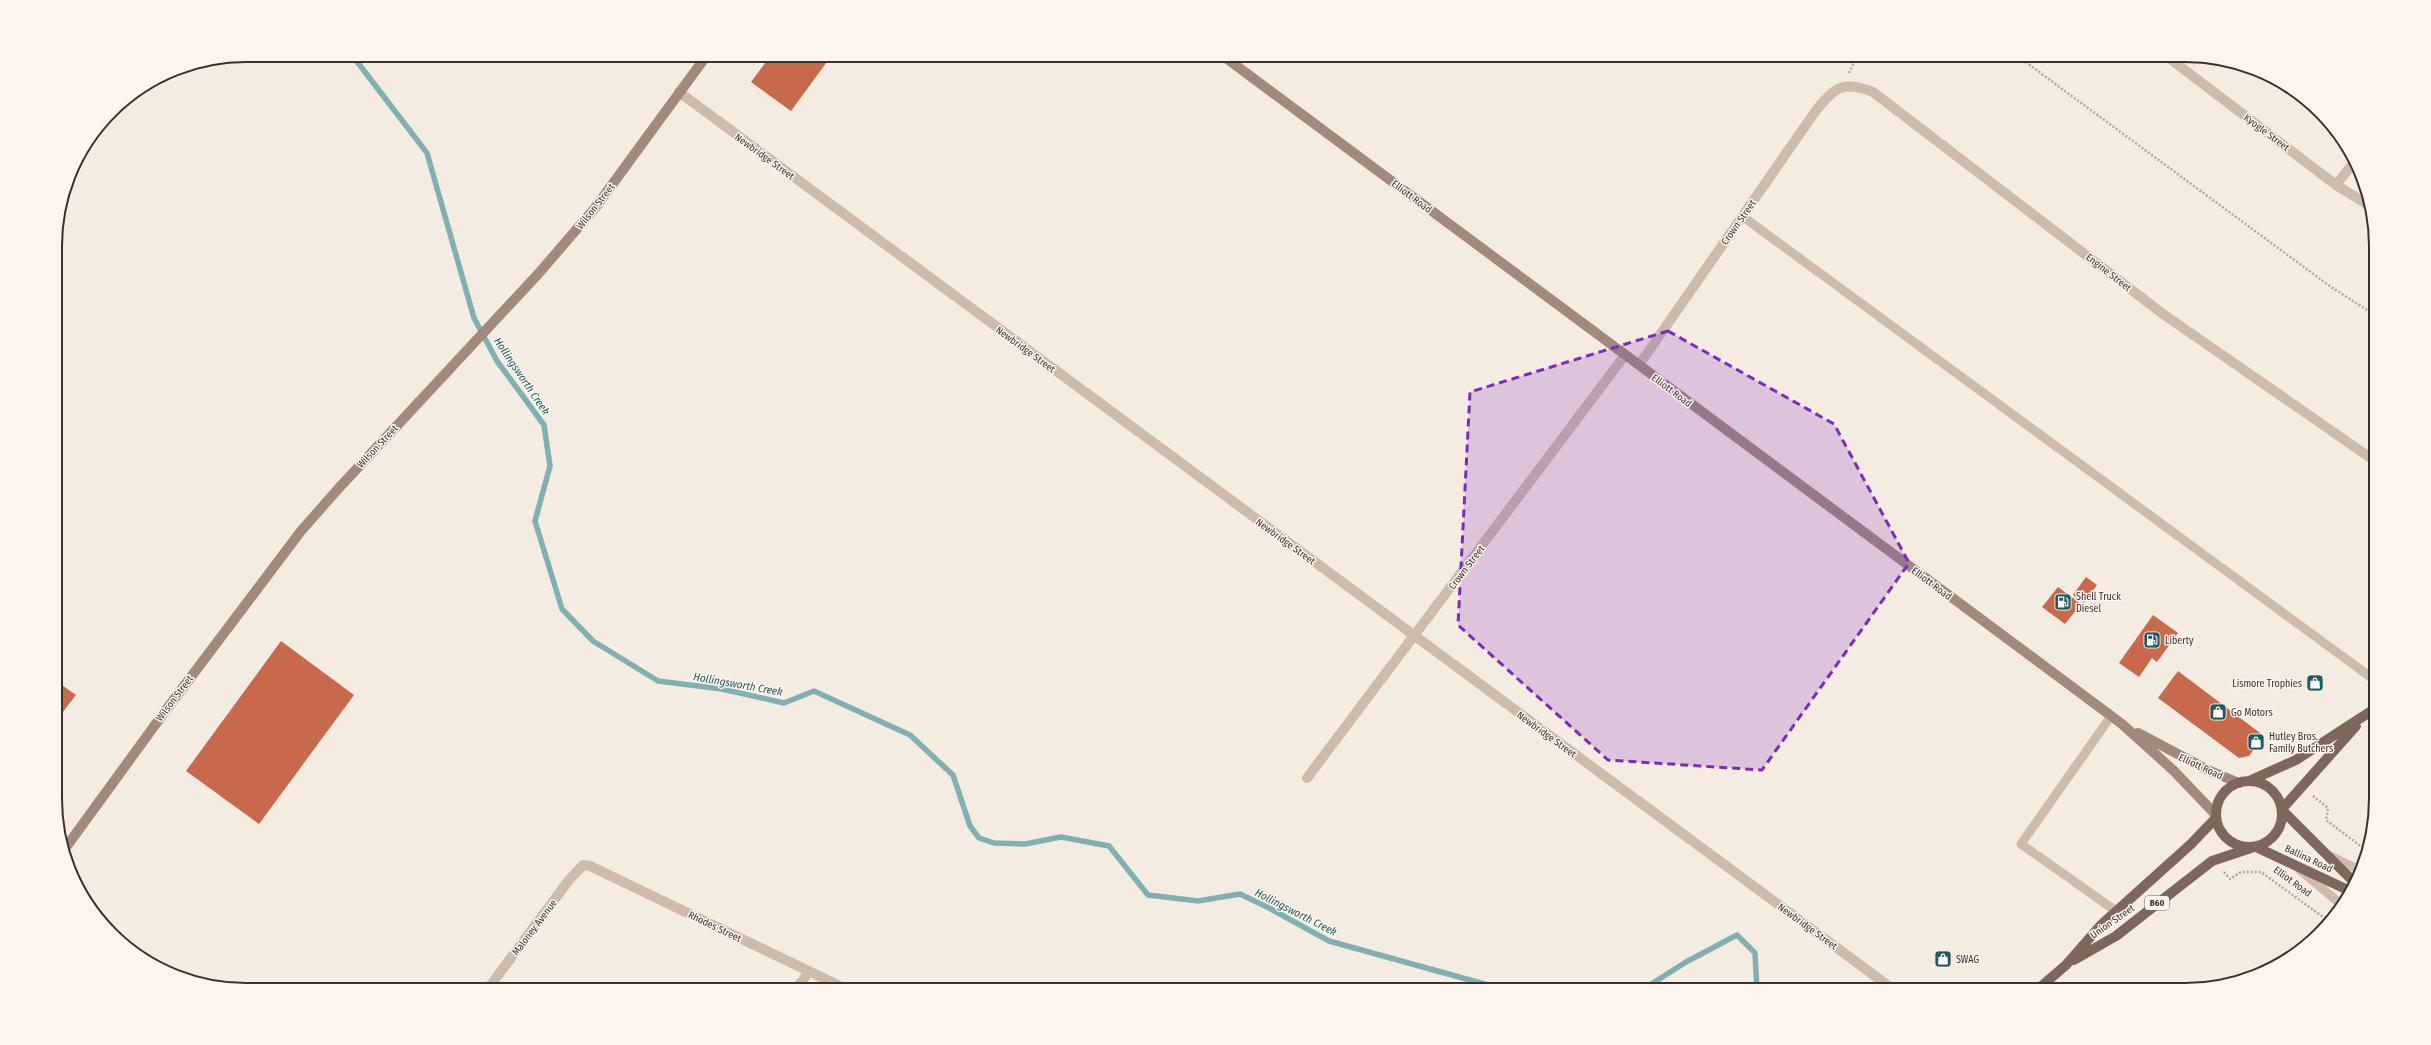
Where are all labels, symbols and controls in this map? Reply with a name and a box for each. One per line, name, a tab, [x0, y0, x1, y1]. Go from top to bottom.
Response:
street label: Kyogle Street	[2241, 112, 2292, 154]
street label: Newbridge Street	[732, 131, 797, 183]
street label: Elliott Road	[1389, 178, 1434, 216]
street label: Wilson Street	[574, 181, 618, 232]
street label: Crown Street	[1719, 197, 1759, 247]
street label: Engine Street	[2083, 251, 2134, 295]
street label: Newbridge Street	[993, 324, 1058, 376]
water label: Hollingsworth Creek	[491, 335, 553, 418]
street label: Elliott Road	[1649, 372, 1694, 410]
street label: Wilson Street	[355, 422, 401, 471]
street label: Newbridge Street	[1253, 516, 1318, 568]
street label: Crown Street	[1446, 543, 1488, 592]
street label: Elliott Road	[1909, 565, 1954, 603]
place label: Shell Truck Diesel	[2076, 591, 2121, 615]
fuel station icon: Shell Truck Diesel	[2053, 592, 2073, 612]
fuel station icon: Liberty	[2142, 630, 2162, 650]
place label: Liberty	[2165, 635, 2194, 647]
water label: Hollingsworth Creek	[692, 670, 784, 699]
street label: Wilson Street	[154, 673, 196, 724]
shop icon: Lismore Trophies	[2305, 673, 2325, 693]
place label: Lismore Trophies	[2232, 678, 2302, 690]
shop icon: Go Motors	[2208, 702, 2228, 722]
place label: Go Motors	[2231, 707, 2273, 719]
street label: Newbridge Street	[1514, 709, 1579, 761]
place label: Hutley Bros. Family Butchers	[2269, 731, 2333, 755]
shop icon: Hutley Bros. Family Butchers	[2246, 732, 2266, 752]
street label: Elliott Road	[2177, 751, 2225, 782]
street label: Ballina Road	[2283, 843, 2334, 875]
street label: Elliot Road	[2271, 864, 2314, 900]
water label: Hollingsworth Creek	[1253, 886, 1339, 939]
road number: B60	[2145, 896, 2169, 910]
street label: Maloney Avenue	[510, 897, 560, 958]
street label: Newbridge Street	[1775, 901, 1840, 953]
street label: Union Street	[2088, 902, 2138, 941]
street label: Rhodes Street	[686, 909, 744, 945]
shop icon: SWAG	[1933, 949, 1953, 969]
place label: SWAG	[1956, 954, 1980, 966]

